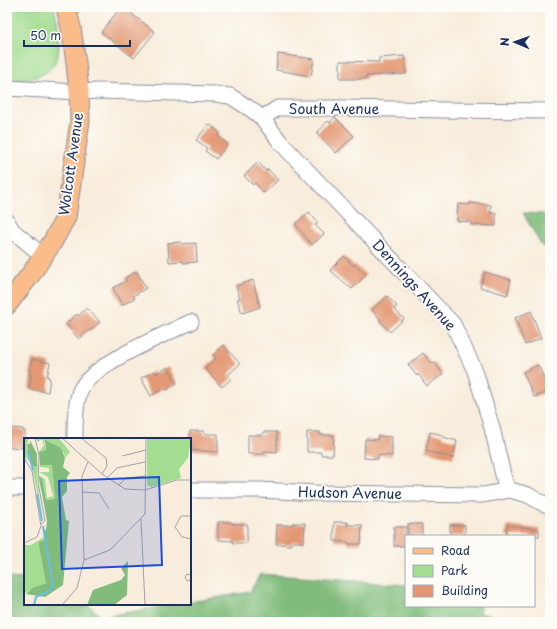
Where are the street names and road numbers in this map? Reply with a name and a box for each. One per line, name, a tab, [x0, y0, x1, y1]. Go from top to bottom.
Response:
street label: South Avenue	[289, 98, 380, 119]
street label: Wolcott Avenue	[53, 111, 88, 217]
street label: Dennings Avenue	[368, 234, 461, 335]
street label: Hudson Avenue	[298, 481, 402, 504]

